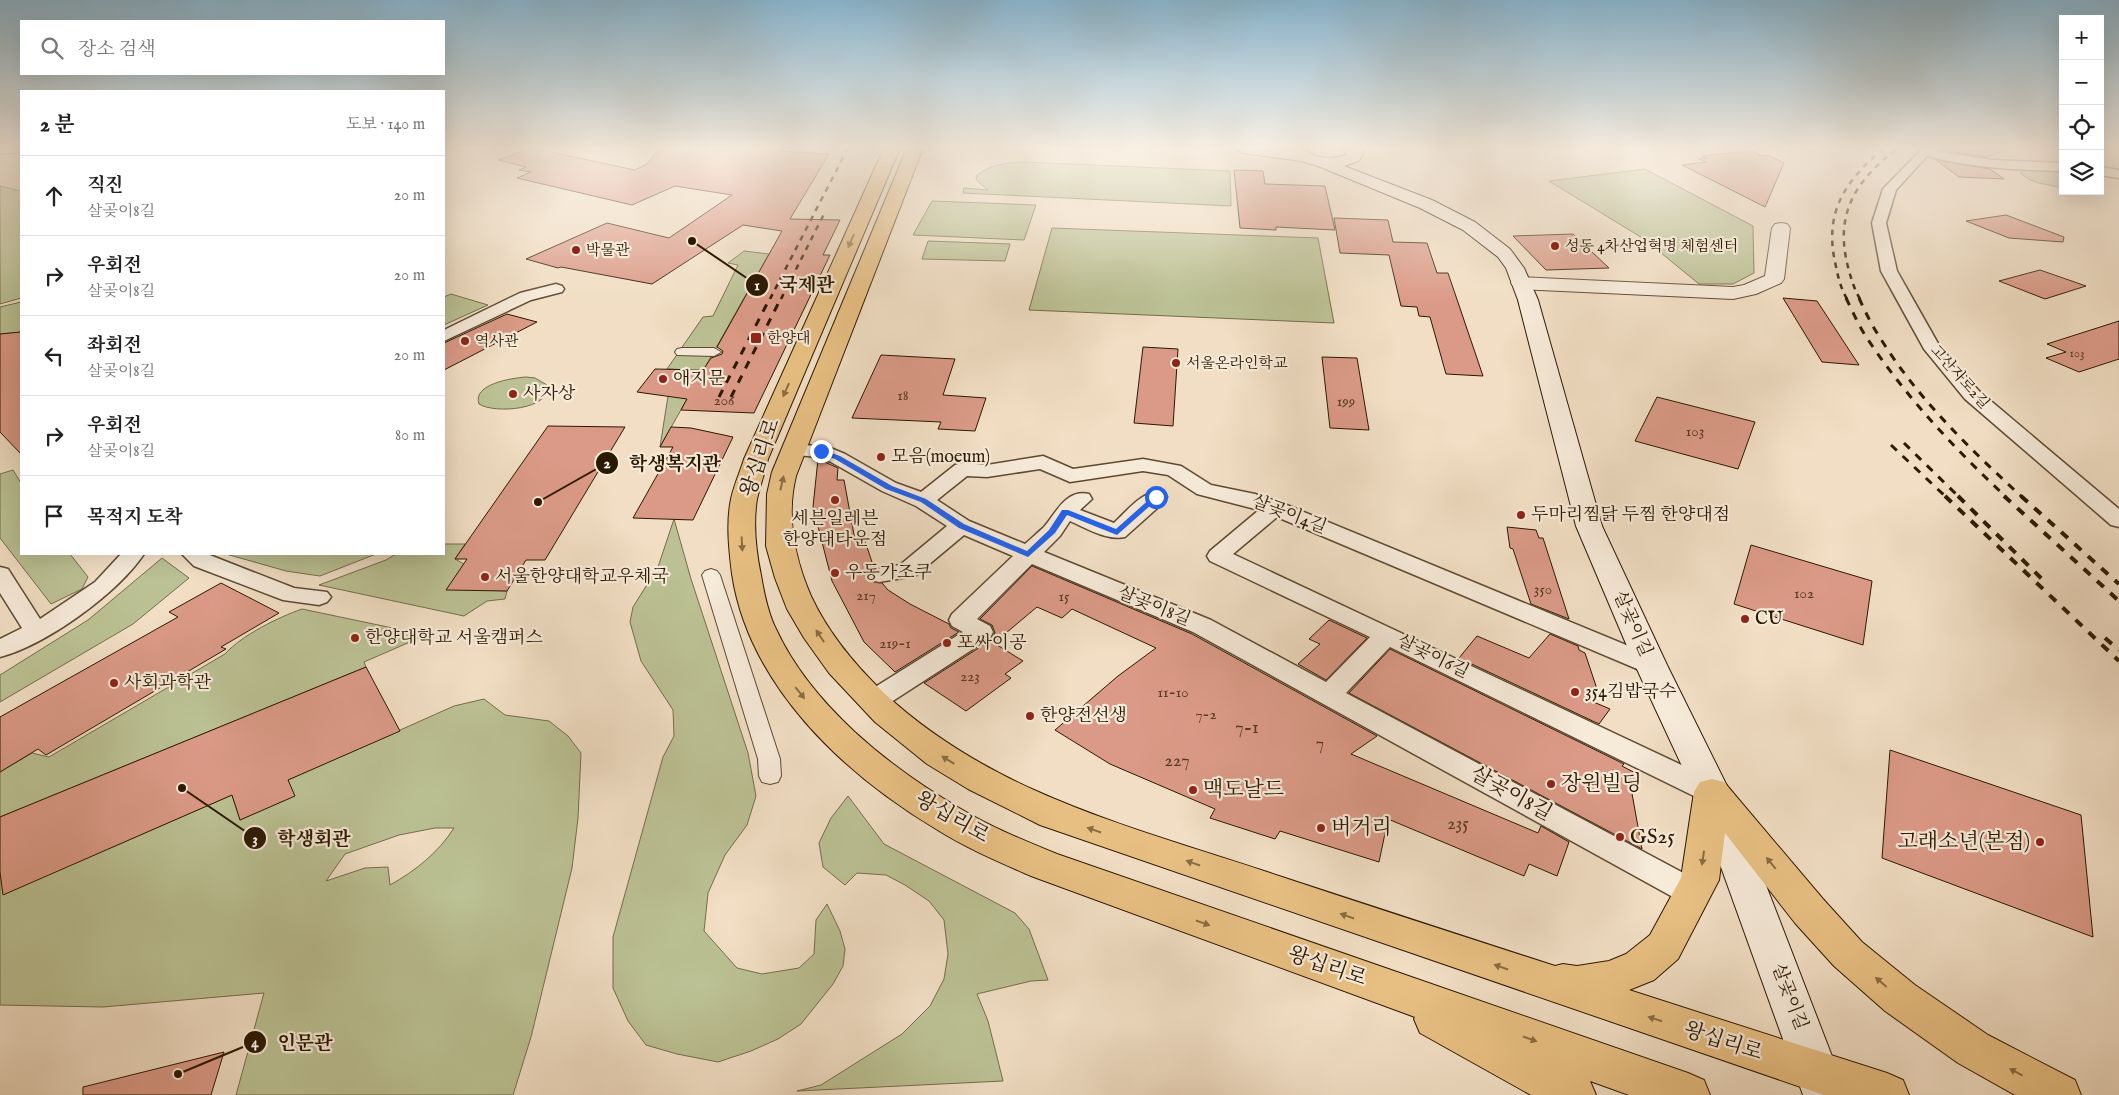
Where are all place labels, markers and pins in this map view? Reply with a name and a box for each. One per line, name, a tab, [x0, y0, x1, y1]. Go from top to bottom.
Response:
place label: 성동 4차산업혁명 체험센터	[1565, 237, 1738, 256]
marker: 성동 4차산업혁명 체험센터	[1549, 240, 1561, 252]
place label: 박물관	[586, 241, 630, 260]
marker: 박물관	[570, 244, 582, 256]
callout: 국제관	[744, 268, 844, 302]
place label: 한양대	[767, 329, 810, 348]
marker: 한양대	[749, 331, 763, 345]
place label: 역사관	[475, 332, 519, 351]
marker: 역사관	[459, 335, 471, 347]
place label: 서울온라인학교	[1186, 354, 1288, 373]
marker: 서울온라인학교	[1170, 357, 1182, 369]
place label: 애지문	[673, 368, 726, 391]
marker: 애지문	[657, 373, 669, 385]
place label: 사자상	[523, 383, 576, 406]
marker: 사자상	[507, 388, 519, 400]
callout: 학생복지관	[594, 446, 731, 480]
place label: 모음(moeum)	[891, 446, 990, 469]
marker: 모음(moeum)	[875, 451, 887, 463]
marker: 세븐일레븐 한양대타운점	[829, 494, 841, 506]
place label: 두마리찜닭 두찜 한양대점	[1531, 504, 1730, 527]
place label: 세븐일레븐 한양대타운점	[783, 508, 887, 552]
marker: 두마리찜닭 두찜 한양대점	[1515, 509, 1527, 521]
place label: 우동가조쿠	[845, 562, 932, 585]
place label: 서울한양대학교우체국	[495, 566, 669, 589]
marker: 우동가조쿠	[829, 567, 841, 579]
marker: 서울한양대학교우체국	[479, 571, 491, 583]
place label: CU	[1755, 608, 1784, 631]
marker: CU	[1739, 613, 1751, 625]
place label: 한양대학교 서울캠퍼스	[365, 627, 543, 650]
marker: 한양대학교 서울캠퍼스	[349, 632, 361, 644]
place label: 포싸이공	[957, 632, 1027, 655]
marker: 포싸이공	[941, 637, 953, 649]
place label: 사회과학관	[124, 672, 212, 695]
marker: 사회과학관	[108, 677, 120, 689]
place label: 354김밥국수	[1585, 681, 1677, 704]
marker: 354김밥국수	[1569, 686, 1581, 698]
place label: 한양전선생	[1040, 705, 1127, 728]
marker: 한양전선생	[1024, 710, 1036, 722]
place label: 장원빌딩	[1561, 771, 1642, 798]
place label: 맥도날드	[1203, 777, 1284, 804]
marker: 장원빌딩	[1545, 778, 1557, 790]
marker: 맥도날드	[1187, 784, 1199, 796]
place label: 버거리	[1331, 815, 1392, 842]
callout: 학생회관	[242, 821, 361, 855]
marker: 버거리	[1315, 822, 1327, 834]
place label: GS25	[1630, 824, 1675, 851]
place label: 고래소년(본점)	[1898, 829, 2030, 856]
marker: GS25	[1614, 831, 1626, 843]
marker: 고래소년(본점)	[2034, 836, 2046, 848]
callout: 인문관	[242, 1025, 342, 1059]

